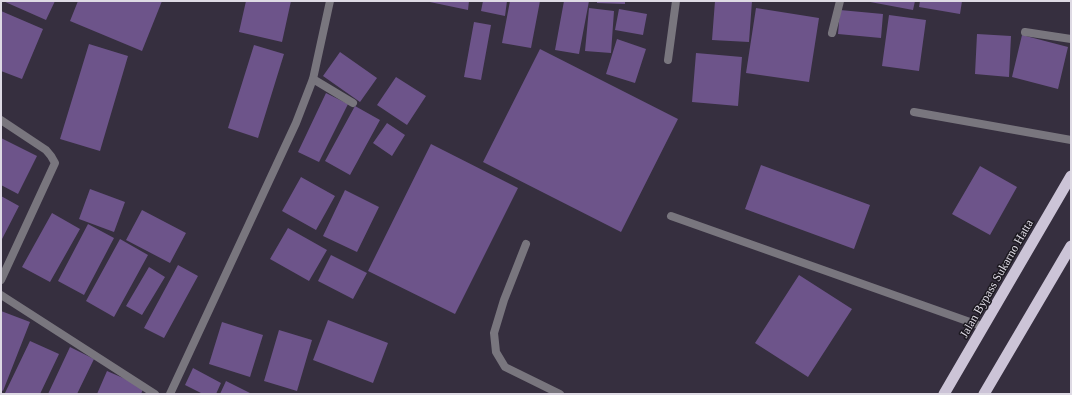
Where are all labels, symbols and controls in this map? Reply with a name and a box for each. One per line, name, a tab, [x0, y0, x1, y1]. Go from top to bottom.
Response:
street label: Jalan Bypass Sukarno Hatta	[957, 217, 1037, 341]

